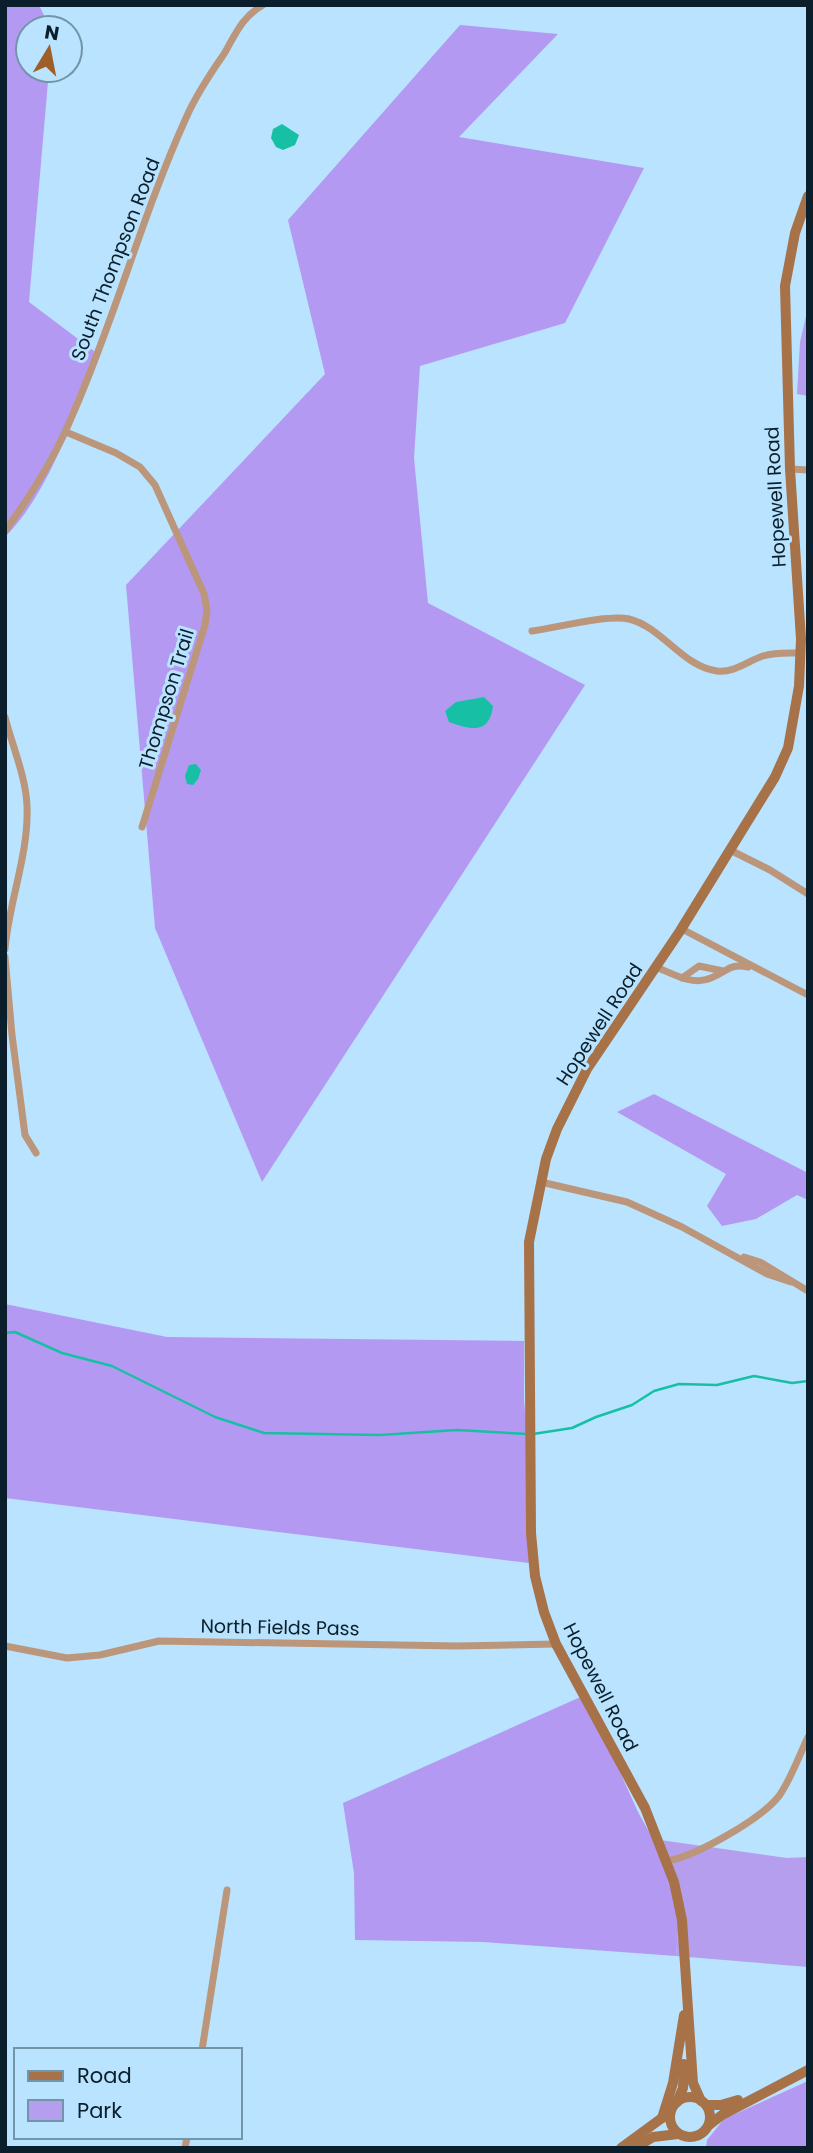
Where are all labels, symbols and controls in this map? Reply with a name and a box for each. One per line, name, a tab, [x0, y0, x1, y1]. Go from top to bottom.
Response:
north arrow	[14, 14, 84, 84]
text: N	[42, 18, 61, 47]
street label: South Thompson Road	[64, 154, 167, 365]
street label: Hopewell Road	[758, 426, 793, 568]
street label: Thompson Trail	[132, 625, 201, 773]
street label: Hopewell Road	[550, 958, 649, 1091]
street label: North Fields Pass	[200, 1613, 360, 1642]
street label: Hopewell Road	[556, 1618, 645, 1756]
legend	[14, 2048, 242, 2139]
text: Road	[77, 2061, 132, 2090]
text: Park	[77, 2096, 122, 2125]

